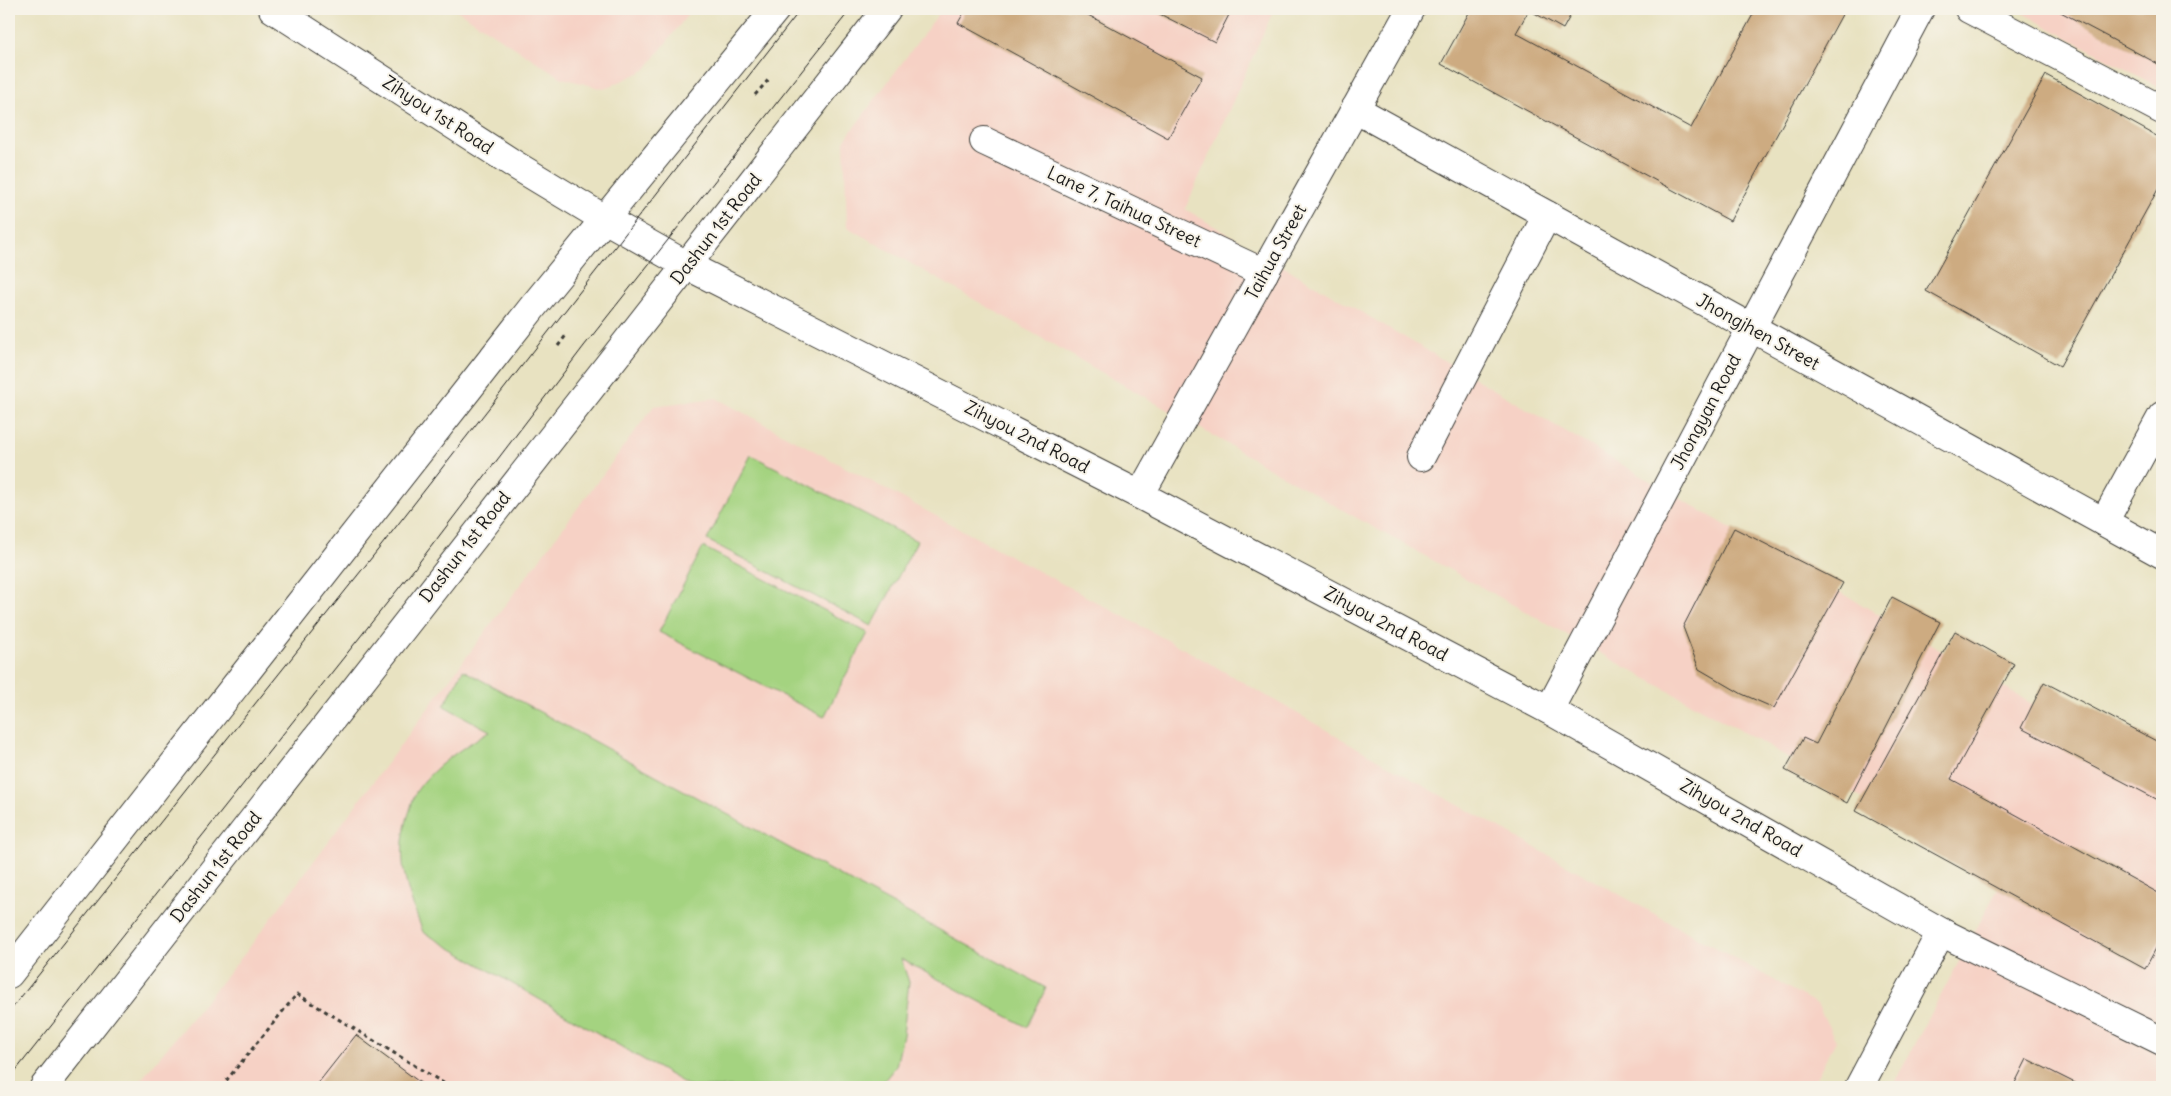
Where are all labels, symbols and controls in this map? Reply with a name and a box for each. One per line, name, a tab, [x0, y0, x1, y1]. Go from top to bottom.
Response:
street label: Zihyou 1st Road	[379, 70, 498, 159]
street label: Lane 7, Taihua Street	[1044, 161, 1205, 252]
street label: Dashun 1st Road	[665, 168, 766, 289]
street label: Taihua Street	[1240, 200, 1311, 304]
street label: Jhongjhen Street	[1693, 288, 1824, 375]
street label: Jhongyan Road	[1665, 350, 1746, 474]
street label: Zihyou 2nd Road	[961, 395, 1094, 478]
street label: Dashun 1st Road	[414, 486, 515, 607]
street label: Zihyou 2nd Road	[1320, 581, 1453, 666]
street label: Zihyou 2nd Road	[1676, 773, 1807, 862]
street label: Dashun 1st Road	[165, 806, 266, 927]

